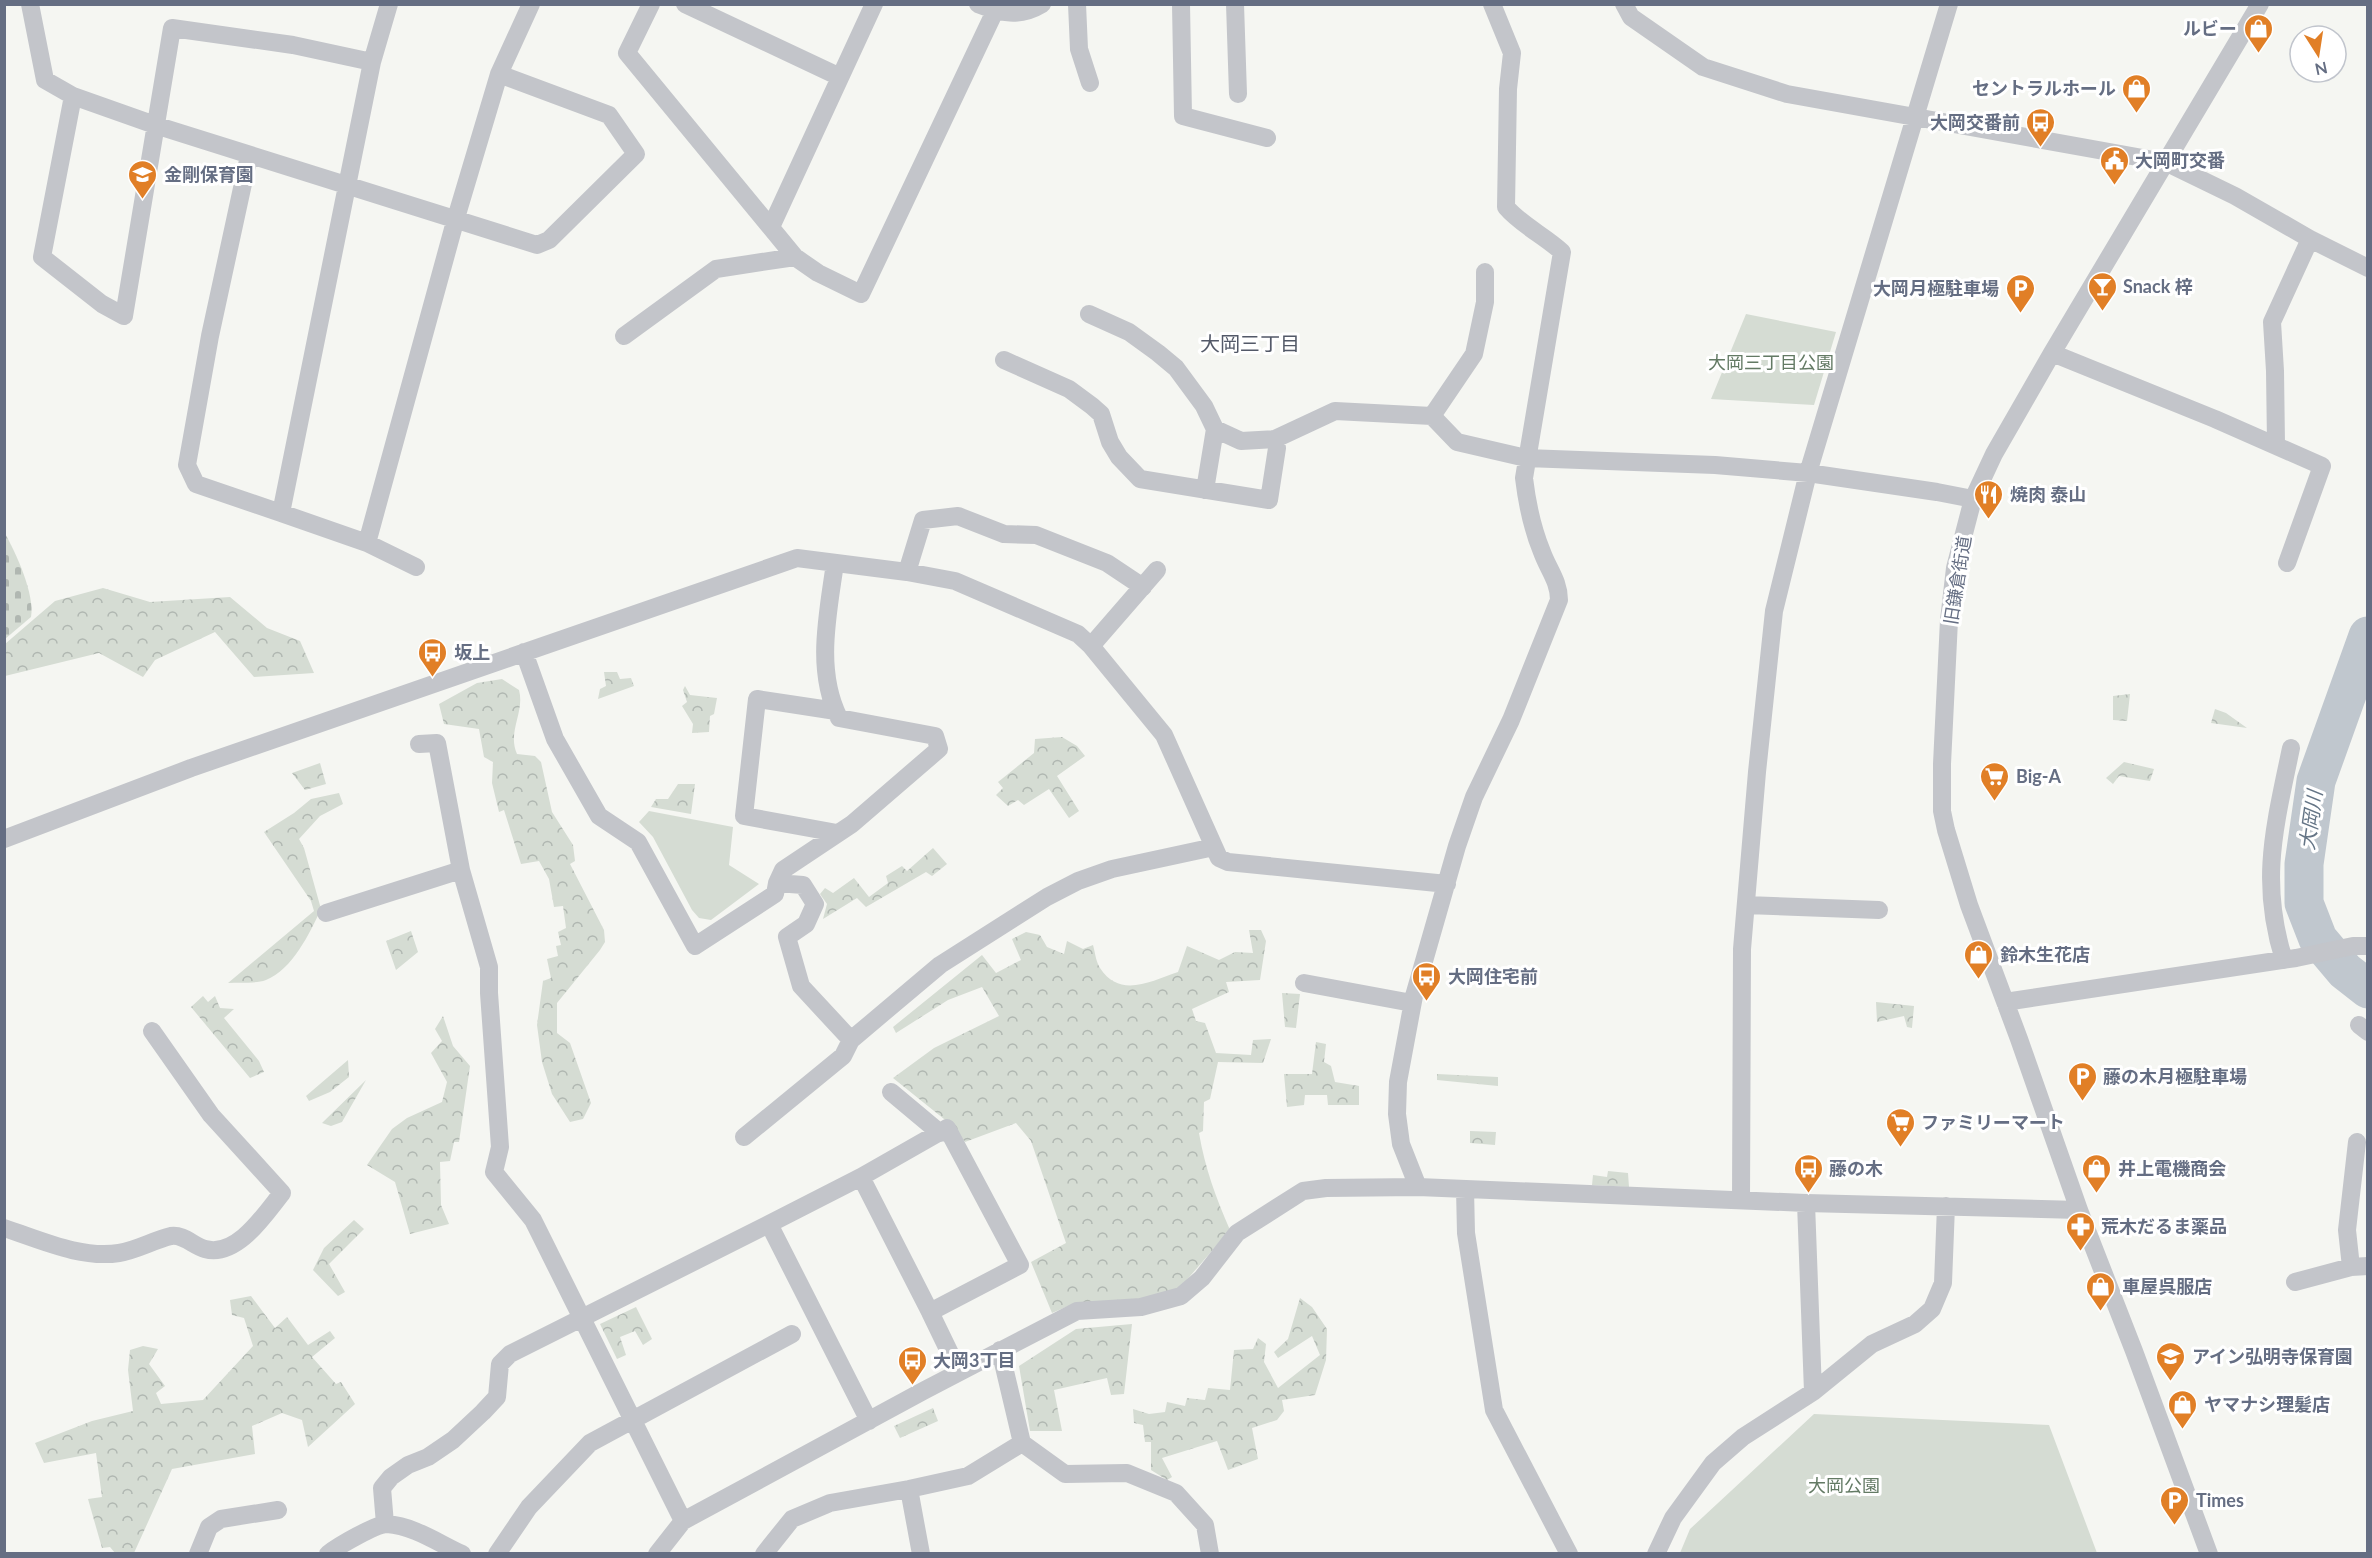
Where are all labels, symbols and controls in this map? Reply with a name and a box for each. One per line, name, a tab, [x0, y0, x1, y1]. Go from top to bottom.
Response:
shop icon: ルビー	[2242, 12, 2274, 54]
place label: ルビー	[2183, 17, 2237, 39]
north arrow	[2288, 24, 2348, 84]
text: N	[2313, 59, 2329, 80]
shop icon: セントラルホール	[2121, 72, 2153, 114]
place label: セントラルホール	[1972, 77, 2116, 99]
bus stop icon: 大岡交番前	[2025, 106, 2057, 148]
place label: 大岡交番前	[1930, 111, 2020, 133]
public building icon: 大岡町交番	[2098, 144, 2130, 186]
place label: 大岡町交番	[2135, 149, 2225, 171]
school or university icon: 金剛保育園	[127, 158, 159, 200]
place label: 金剛保育園	[164, 163, 254, 185]
bar icon: Snack 梓	[2086, 270, 2118, 312]
parking icon: 大岡月極駐車場	[2004, 272, 2036, 314]
place label: Snack 梓	[2123, 275, 2193, 297]
place label: 大岡月極駐車場	[1873, 277, 1999, 299]
district label: 大岡三丁目	[1200, 331, 1300, 355]
park label: 大岡三丁目公園	[1708, 351, 1834, 373]
restaurant icon: 焼肉 泰山	[1973, 478, 2005, 520]
place label: 焼肉 泰山	[2010, 483, 2086, 505]
street label: 旧鎌倉街道	[1939, 534, 1975, 626]
bus stop icon: 坂上	[417, 636, 449, 678]
place label: 坂上	[454, 641, 490, 663]
supermarket icon: Big-A	[1979, 760, 2011, 802]
place label: Big-A	[2016, 765, 2061, 787]
water label: 大岡川	[2294, 787, 2326, 851]
shop icon: 鈴木生花店	[1963, 938, 1995, 980]
place label: 鈴木生花店	[2000, 943, 2090, 965]
bus stop icon: 大岡住宅前	[1411, 960, 1443, 1002]
place label: 大岡住宅前	[1448, 965, 1538, 987]
parking icon: 藤の木月極駐車場	[2066, 1060, 2098, 1102]
place label: 藤の木月極駐車場	[2103, 1065, 2247, 1087]
supermarket icon: ファミリーマート	[1884, 1106, 1916, 1148]
place label: ファミリーマート	[1921, 1111, 2065, 1133]
bus stop icon: 藤の木	[1792, 1152, 1824, 1194]
shop icon: 井上電機商会	[2081, 1152, 2113, 1194]
place label: 藤の木	[1829, 1157, 1883, 1179]
place label: 井上電機商会	[2118, 1157, 2226, 1179]
pharmacy icon: 荒木だるま薬品	[2064, 1210, 2096, 1252]
place label: 荒木だるま薬品	[2101, 1215, 2227, 1237]
shop icon: 車屋呉服店	[2085, 1270, 2117, 1312]
place label: 車屋呉服店	[2122, 1275, 2212, 1297]
school or university icon: アイン弘明寺保育園	[2155, 1340, 2187, 1382]
bus stop icon: 大岡3丁目	[896, 1344, 928, 1386]
place label: アイン弘明寺保育園	[2192, 1345, 2353, 1367]
place label: 大岡3丁目	[933, 1349, 1015, 1371]
shop icon: ヤマナシ理髪店	[2167, 1388, 2199, 1430]
place label: ヤマナシ理髪店	[2204, 1393, 2330, 1415]
park label: 大岡公園	[1808, 1474, 1880, 1496]
parking icon: Times	[2159, 1484, 2191, 1526]
place label: Times	[2196, 1489, 2244, 1511]

